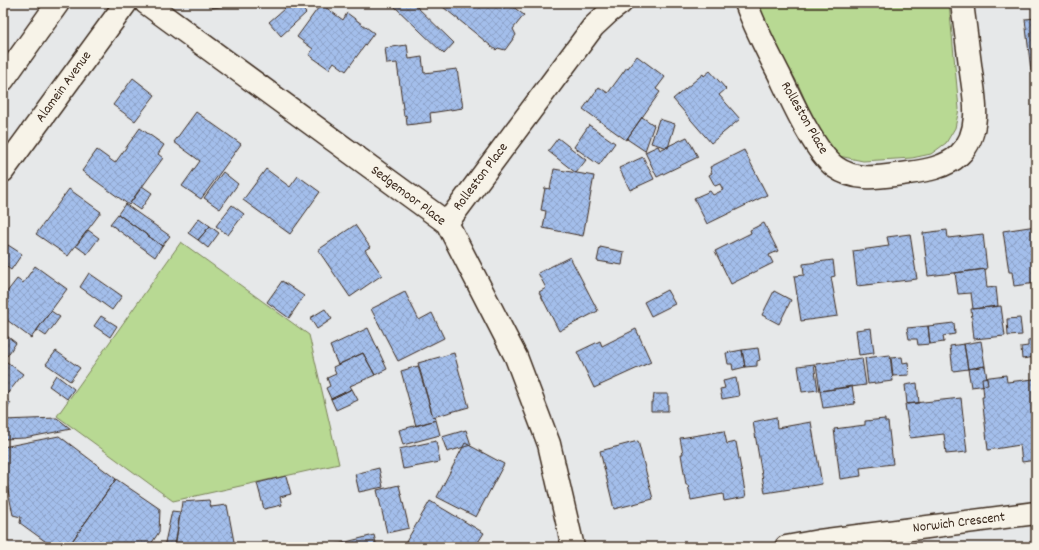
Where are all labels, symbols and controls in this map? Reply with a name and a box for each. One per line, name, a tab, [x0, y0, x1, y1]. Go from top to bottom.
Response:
street label: Alamein Avenue	[31, 47, 97, 127]
street label: Rolleston Place	[775, 78, 833, 158]
street label: Rolleston Place	[449, 139, 513, 215]
street label: Sedgemoor Place	[366, 161, 450, 231]
street label: Norwich Crescent	[912, 507, 1006, 539]

